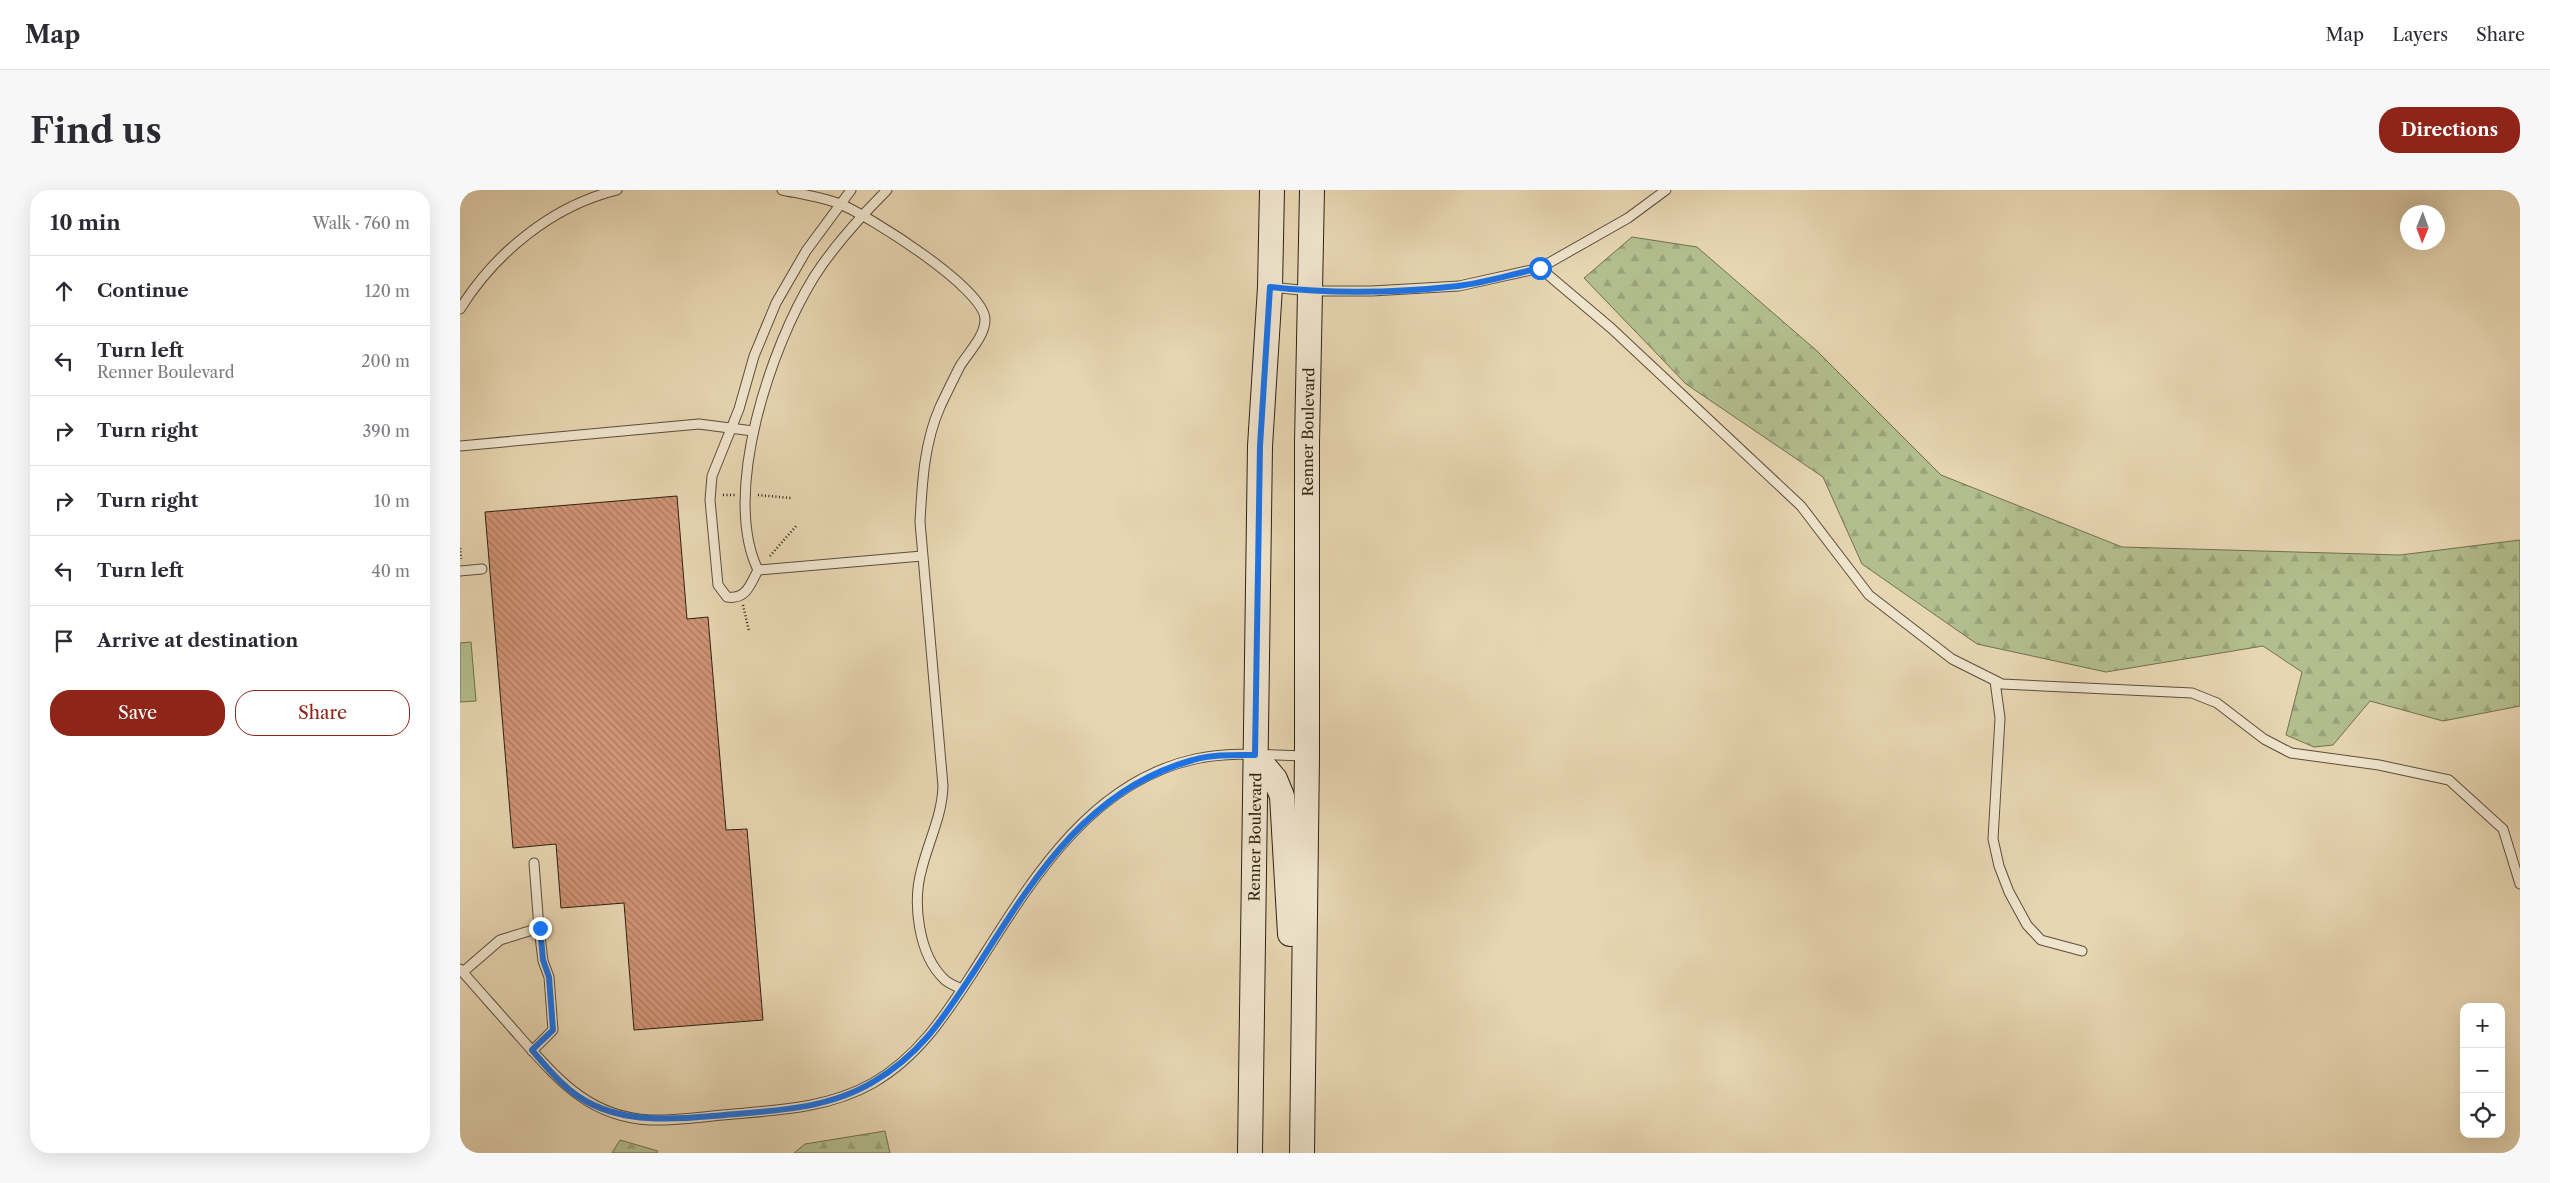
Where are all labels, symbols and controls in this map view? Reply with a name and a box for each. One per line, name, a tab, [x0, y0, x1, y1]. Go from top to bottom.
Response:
text: Map	[25, 20, 80, 49]
text: Map	[2326, 24, 2364, 46]
text: Layers	[2392, 24, 2448, 46]
text: Share	[2476, 24, 2525, 46]
button: Directions	[2379, 107, 2520, 153]
text: Find us	[30, 109, 162, 152]
north arrow	[2400, 205, 2445, 250]
text: 10 min	[50, 210, 121, 235]
text: Walk · 760 m	[313, 213, 410, 233]
route start	[1529, 257, 1552, 280]
icon: ahead	[50, 277, 78, 305]
text: Continue	[97, 279, 189, 302]
text: 120 m	[365, 281, 410, 301]
text: Turn left	[97, 339, 184, 362]
icon: left	[50, 347, 78, 375]
text: 200 m	[361, 351, 410, 371]
text: Renner Boulevard	[97, 362, 234, 382]
street label: Renner Boulevard	[1297, 367, 1318, 497]
icon: right	[50, 417, 78, 445]
text: Turn right	[97, 419, 198, 442]
text: 390 m	[363, 421, 410, 441]
icon: right	[50, 487, 78, 515]
text: Turn right	[97, 489, 198, 512]
text: 10 m	[374, 491, 410, 511]
icon: left	[50, 557, 78, 585]
text: Turn left	[97, 559, 184, 582]
text: 40 m	[371, 561, 410, 581]
icon: arrive	[50, 627, 78, 655]
text: Arrive at destination	[97, 629, 298, 652]
button: Save	[50, 690, 225, 736]
button: Share	[235, 690, 410, 736]
street label: Renner Boulevard	[1244, 772, 1265, 902]
route end	[529, 917, 552, 940]
map controls	[2460, 1003, 2505, 1138]
button: +	[2460, 1003, 2505, 1048]
button: −	[2460, 1048, 2505, 1093]
button: locate	[2460, 1093, 2505, 1138]

